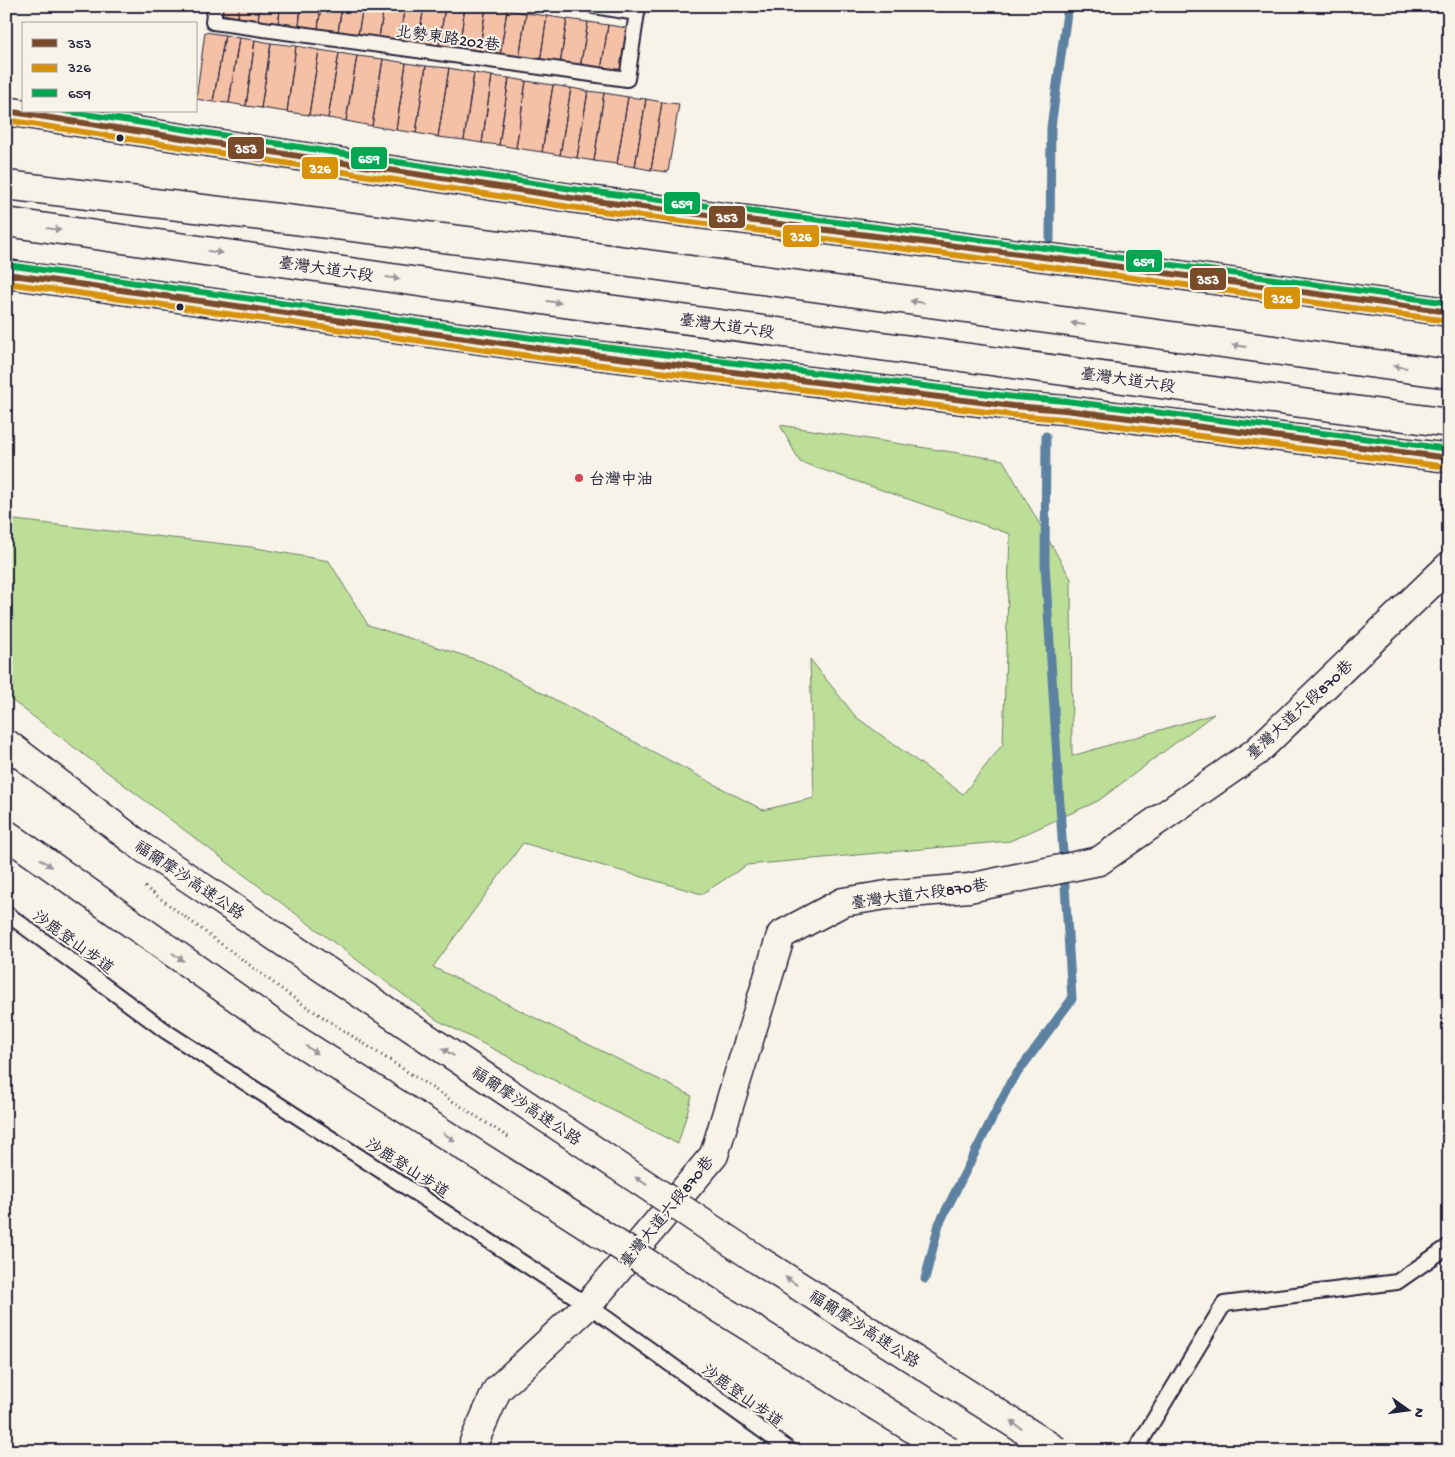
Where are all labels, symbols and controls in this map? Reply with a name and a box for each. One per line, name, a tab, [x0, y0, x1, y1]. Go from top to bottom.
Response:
legend	[22, 22, 198, 112]
street label: 北勢東路202巷	[394, 22, 501, 57]
text: 353	[67, 36, 92, 54]
text: 326	[67, 60, 91, 78]
text: 659	[68, 86, 91, 104]
unlabelled marker	[115, 133, 125, 143]
line badge: 353	[227, 136, 265, 160]
text: 353	[234, 142, 257, 159]
line badge: 659	[350, 146, 388, 170]
text: 659	[358, 152, 380, 169]
line badge: 326	[301, 156, 339, 180]
text: 326	[308, 162, 332, 179]
line badge: 659	[663, 191, 701, 215]
text: 659	[671, 197, 693, 214]
line badge: 353	[708, 205, 746, 229]
text: 353	[715, 211, 738, 228]
line badge: 326	[782, 224, 820, 248]
one-way arrow	[47, 225, 63, 233]
text: 326	[789, 230, 813, 247]
one-way arrow	[208, 249, 224, 257]
line badge: 659	[1125, 249, 1163, 273]
street label: 臺灣大道六段	[277, 253, 375, 288]
text: 659	[1133, 255, 1155, 272]
line badge: 353	[1189, 267, 1227, 291]
text: 353	[1196, 273, 1219, 290]
one-way arrow	[386, 274, 402, 282]
line badge: 326	[1263, 286, 1301, 310]
text: 326	[1270, 292, 1294, 309]
one-way arrow	[547, 298, 563, 306]
one-way arrow	[909, 298, 925, 306]
unlabelled marker	[175, 302, 185, 312]
street label: 臺灣大道六段	[678, 310, 776, 345]
one-way arrow	[1070, 320, 1086, 328]
one-way arrow	[1231, 342, 1247, 350]
one-way arrow	[1392, 363, 1408, 371]
street label: 臺灣大道六段	[1079, 364, 1177, 399]
place label: 台灣中油	[589, 470, 653, 491]
marker: 台灣中油	[573, 472, 585, 484]
street label: 臺灣大道六段870巷	[1243, 656, 1358, 766]
street label: 福爾摩沙高速公路	[130, 837, 248, 926]
one-way arrow	[39, 857, 52, 868]
street label: 臺灣大道六段870巷	[849, 875, 989, 915]
street label: 沙鹿登山步道	[28, 906, 118, 980]
one-way arrow	[172, 952, 185, 962]
one-way arrow	[305, 1045, 318, 1054]
one-way arrow	[441, 1047, 454, 1057]
street label: 福爾摩沙高速公路	[467, 1063, 585, 1152]
one-way arrow	[442, 1132, 455, 1142]
street label: 沙鹿登山步道	[361, 1134, 453, 1204]
street label: 臺灣大道六段870巷	[616, 1152, 720, 1273]
one-way arrow	[634, 1176, 647, 1186]
one-way arrow	[784, 1276, 797, 1285]
street label: 福爾摩沙高速公路	[804, 1286, 923, 1374]
street label: 沙鹿登山步道	[697, 1360, 787, 1434]
north arrow	[1382, 1384, 1432, 1434]
text: N	[1409, 1406, 1428, 1419]
one-way arrow	[1010, 1420, 1023, 1429]

